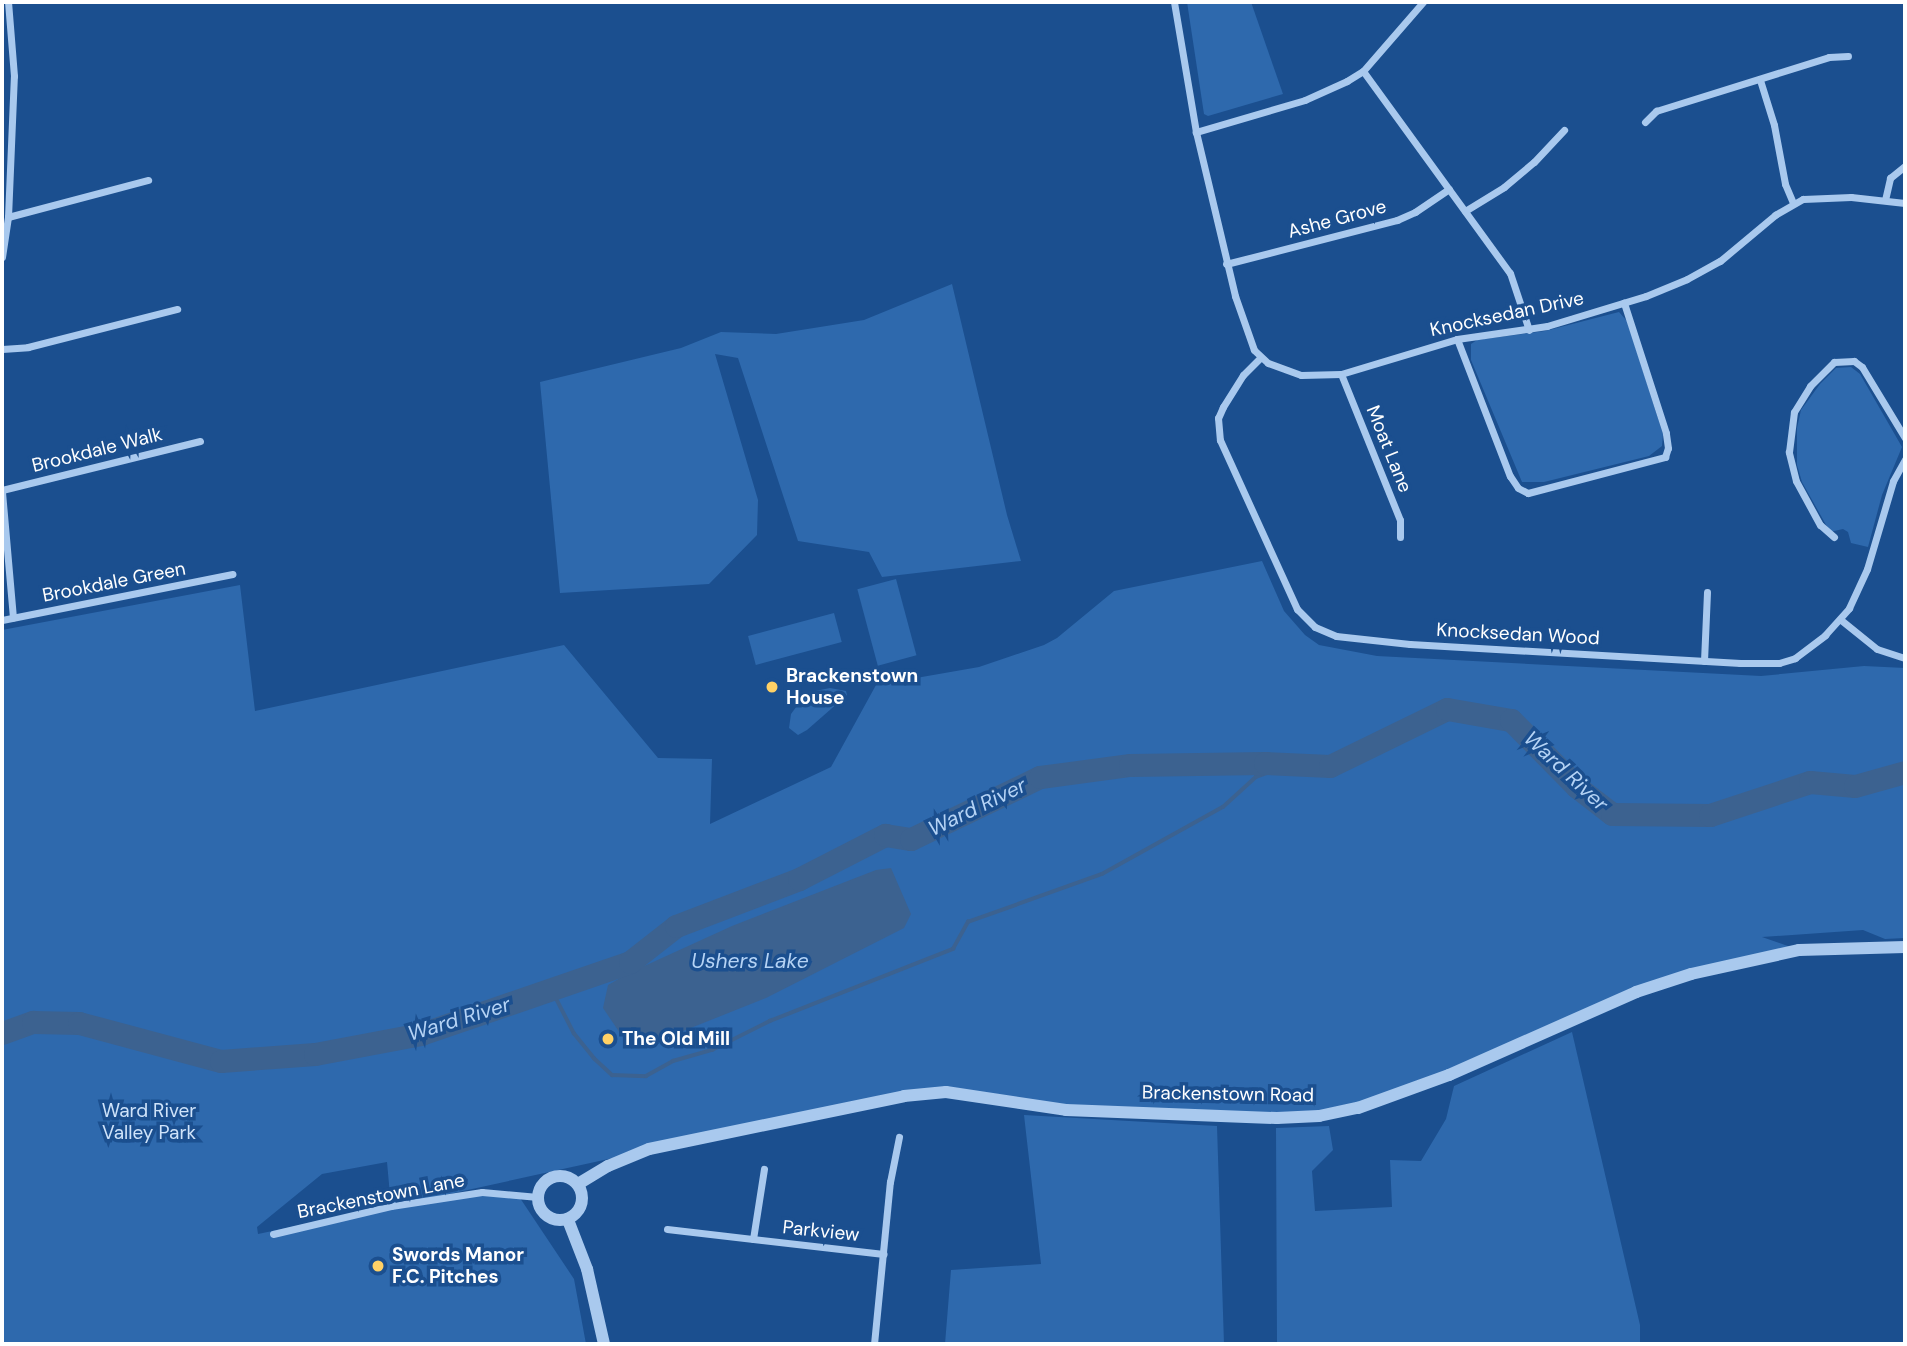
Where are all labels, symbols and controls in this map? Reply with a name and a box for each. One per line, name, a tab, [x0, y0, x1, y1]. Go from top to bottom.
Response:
street label: Ashe Grove	[1285, 195, 1389, 243]
street label: Knocksedan Drive	[1428, 287, 1586, 341]
street label: Moat Lane	[1361, 402, 1417, 496]
street label: Brookdale Walk	[29, 423, 165, 477]
street label: Brookdale Green	[40, 557, 188, 607]
street label: Knocksedan Wood	[1436, 618, 1600, 650]
place label: Brackenstown House	[786, 665, 918, 709]
marker: Brackenstown House	[764, 679, 780, 695]
water label: Ward River	[1519, 726, 1613, 816]
water label: Ward River	[924, 772, 1030, 842]
water label: Ushers Lake	[691, 948, 809, 974]
water label: Ward River	[405, 991, 513, 1047]
place label: The Old Mill	[622, 1028, 730, 1050]
marker: The Old Mill	[600, 1031, 616, 1047]
street label: Brackenstown Road	[1142, 1081, 1314, 1107]
park label: Ward River Valley Park	[102, 1100, 196, 1144]
street label: Brackenstown Lane	[295, 1169, 467, 1223]
street label: Parkview	[782, 1216, 860, 1246]
place label: Swords Manor F.C. Pitches	[392, 1244, 524, 1288]
marker: Swords Manor F.C. Pitches	[370, 1258, 386, 1274]

